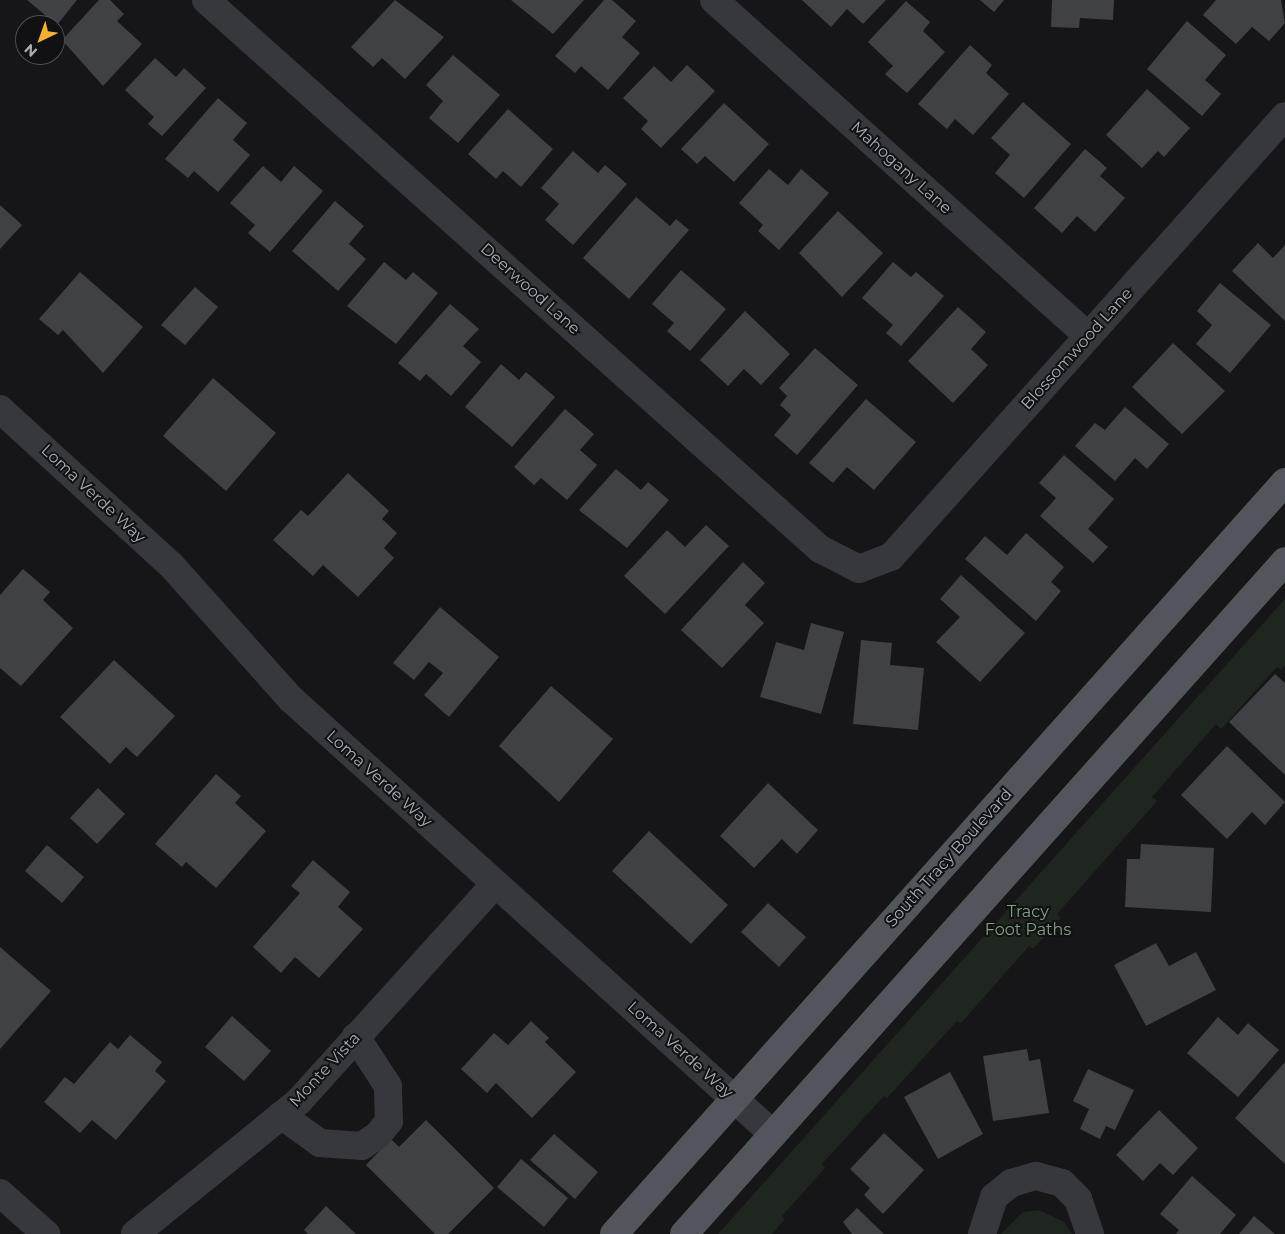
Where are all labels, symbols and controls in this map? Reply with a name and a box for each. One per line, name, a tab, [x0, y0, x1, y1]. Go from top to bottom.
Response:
north arrow	[15, 15, 65, 65]
text: N	[20, 40, 41, 61]
street label: Mahogany Lane	[847, 118, 955, 218]
street label: Deerwood Lane	[476, 239, 584, 339]
street label: Blossomwood Lane	[1017, 284, 1137, 414]
street label: Loma Verde Way	[37, 441, 149, 547]
street label: Loma Verde Way	[322, 727, 436, 831]
street label: South Tracy Boulevard	[882, 785, 1016, 931]
park label: Tracy Foot Paths	[985, 902, 1071, 940]
street label: Loma Verde Way	[623, 998, 737, 1102]
street label: Monte Vista	[286, 1029, 364, 1111]

